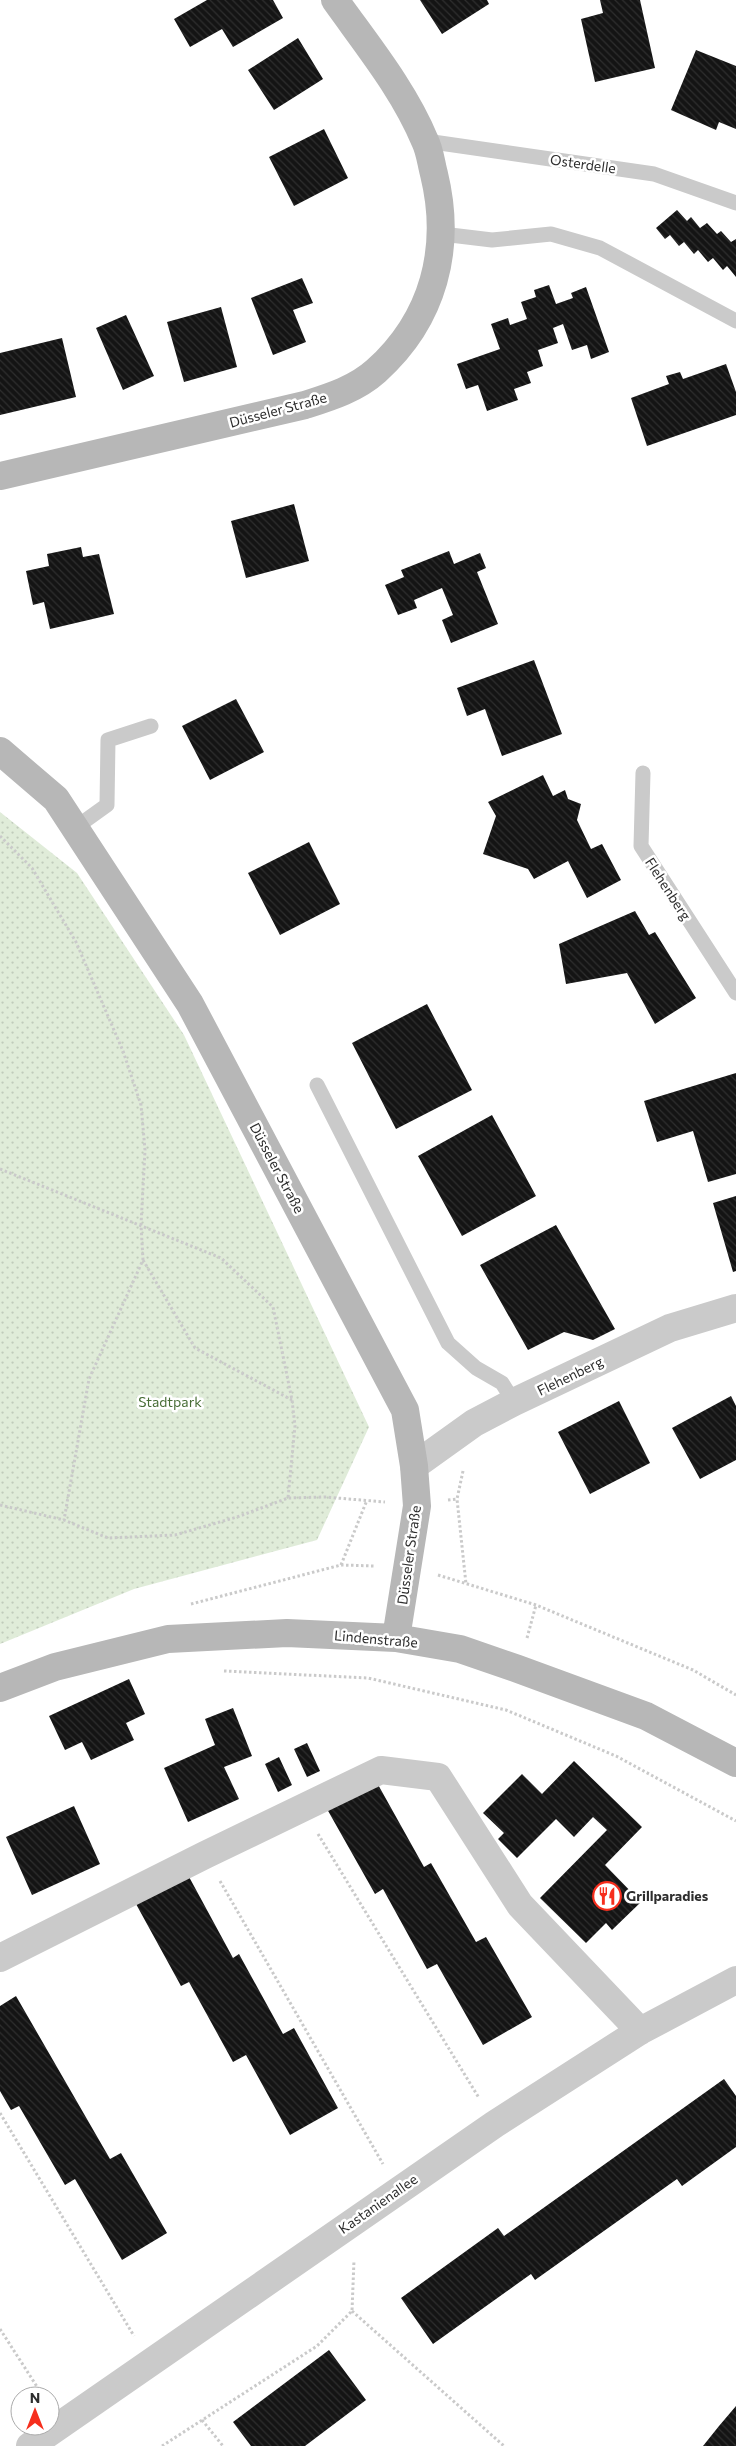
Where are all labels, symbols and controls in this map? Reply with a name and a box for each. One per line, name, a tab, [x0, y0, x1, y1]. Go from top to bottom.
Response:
street label: Osterdelle	[549, 150, 617, 177]
street label: Düsseler Straße	[227, 388, 328, 431]
street label: Flehenberg	[642, 854, 695, 924]
street label: Düsseler Straße	[246, 1120, 308, 1216]
street label: Flehenberg	[534, 1352, 606, 1399]
park label: Stadtpark	[138, 1393, 202, 1410]
street label: Düsseler Straße	[393, 1504, 424, 1606]
street label: Lindenstraße	[334, 1626, 419, 1651]
restaurant icon: Grillparadies	[592, 1881, 622, 1911]
place label: Grillparadies	[626, 1887, 709, 1904]
street label: Kastanienallee	[335, 2170, 420, 2237]
north arrow	[10, 2386, 60, 2436]
text: N	[30, 2389, 40, 2406]

